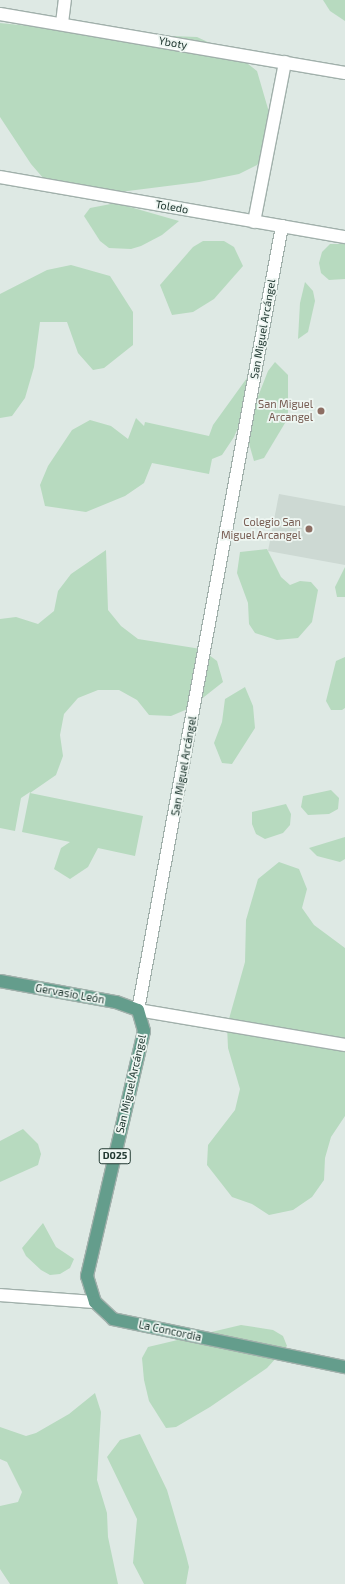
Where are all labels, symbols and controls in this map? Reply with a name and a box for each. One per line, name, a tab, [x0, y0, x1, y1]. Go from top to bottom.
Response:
street label: Yboty	[158, 34, 188, 52]
street label: Toledo	[155, 198, 189, 216]
street label: San Miguel Arcángel	[248, 278, 278, 380]
place label: San Miguel Arcangel	[258, 398, 313, 424]
marker: San Miguel Arcangel	[316, 406, 326, 416]
place label: Colegio San Miguel Arcangel	[220, 516, 301, 542]
marker: Colegio San Miguel Arcangel	[304, 524, 314, 534]
street label: San Miguel Arcángel	[169, 715, 199, 817]
street label: Gervasio León	[34, 981, 106, 1007]
street label: San Miguel Arcángel	[113, 1033, 149, 1135]
road number: D025	[98, 1148, 132, 1164]
street label: La Concordia	[137, 1318, 203, 1344]

